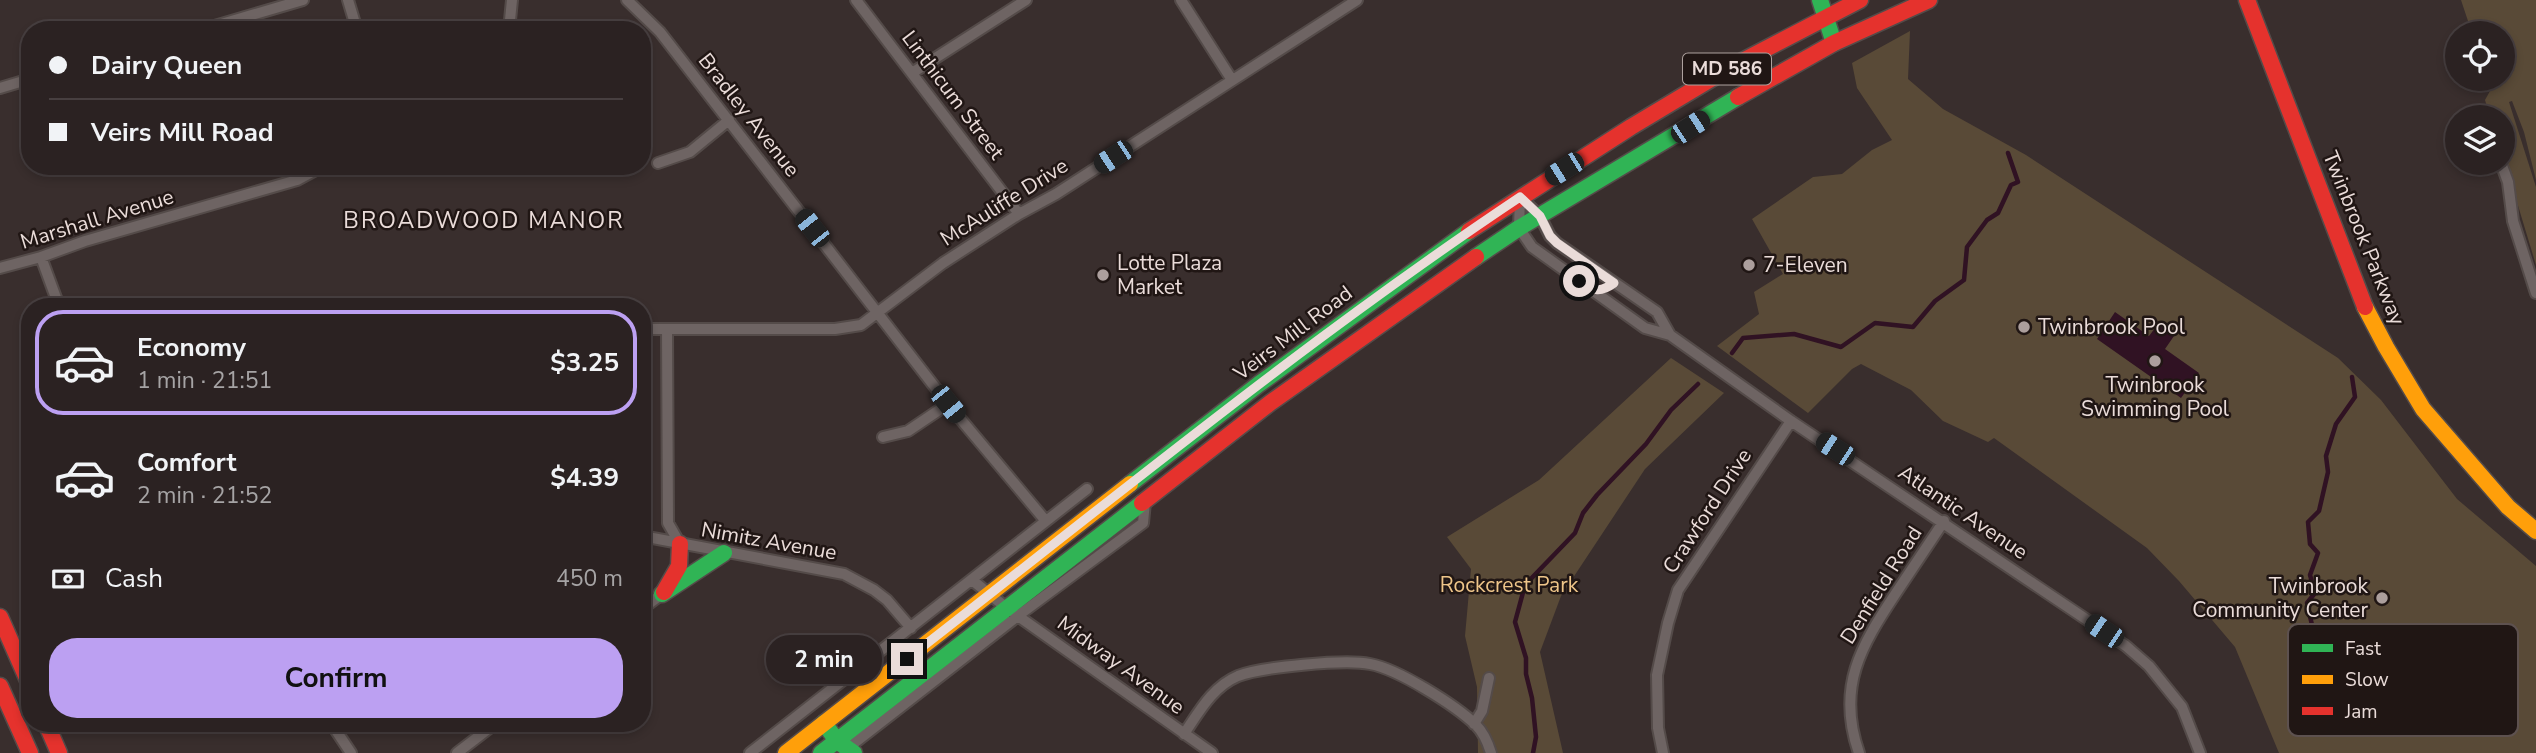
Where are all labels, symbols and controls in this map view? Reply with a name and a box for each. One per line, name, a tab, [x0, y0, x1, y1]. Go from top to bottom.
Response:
map controls	[2445, 21, 2515, 175]
button: locate	[2445, 21, 2515, 91]
street label: Linthicum Street	[895, 25, 1011, 166]
street label: Bradley Avenue	[692, 47, 806, 183]
text: Dairy Queen	[91, 48, 242, 83]
road number: MD 586	[1683, 54, 1771, 85]
button: layers	[2445, 105, 2515, 175]
car	[1667, 107, 1714, 147]
text: Veirs Mill Road	[91, 115, 274, 150]
car	[1090, 137, 1137, 177]
street label: Twinbrook Parkway	[2316, 147, 2412, 329]
car	[1541, 149, 1588, 189]
street label: McAuliffe Drive	[935, 152, 1073, 252]
street label: Marshall Avenue	[17, 182, 177, 256]
district label: BROADWOOD MANOR	[343, 205, 625, 236]
car	[791, 205, 834, 251]
place label: Lotte Plaza Market	[1117, 249, 1222, 301]
place label: 7-Eleven	[1763, 251, 1848, 279]
marker: 7-Eleven	[1741, 257, 1757, 273]
route start	[1563, 265, 1595, 297]
marker: Lotte Plaza Market	[1095, 267, 1111, 283]
street label: Veirs Mill Road	[1227, 279, 1358, 387]
place label: Twinbrook Pool	[2038, 313, 2186, 341]
marker: Twinbrook Pool	[2016, 319, 2032, 335]
text: Economy	[137, 330, 246, 365]
icon: car	[53, 331, 116, 394]
text: $3.25	[550, 345, 619, 380]
marker: Twinbrook Swimming Pool	[2147, 353, 2163, 369]
text: 1 min · 21:51	[137, 365, 272, 396]
place label: Twinbrook Swimming Pool	[2081, 371, 2230, 423]
car	[927, 381, 970, 427]
car	[1812, 429, 1859, 469]
street label: Crawford Drive	[1656, 443, 1758, 579]
text: Comfort	[137, 445, 237, 480]
icon: car	[53, 446, 116, 509]
street label: Atlantic Avenue	[1893, 458, 2033, 566]
text: $4.39	[550, 460, 619, 495]
text: 2 min · 21:52	[137, 480, 272, 511]
street label: Nimitz Avenue	[699, 515, 839, 567]
street label: Denfield Road	[1834, 521, 1928, 649]
icon: cash	[49, 560, 87, 598]
text: Cash	[105, 561, 163, 596]
text: 450 m	[556, 563, 623, 594]
park label: Rockcrest Park	[1440, 571, 1579, 599]
place label: Twinbrook Community Center	[2192, 572, 2368, 624]
marker: Twinbrook Community Center	[2374, 590, 2390, 606]
street label: Midway Avenue	[1052, 609, 1190, 721]
car	[2081, 611, 2128, 651]
legend	[2288, 624, 2518, 736]
callout: 2 min	[767, 634, 883, 684]
text: Fast	[2345, 636, 2381, 662]
button: Confirm	[49, 638, 623, 718]
route end	[891, 643, 923, 675]
text: 2 min	[794, 644, 854, 675]
text: Slow	[2345, 667, 2389, 693]
text: Jam	[2344, 699, 2378, 725]

